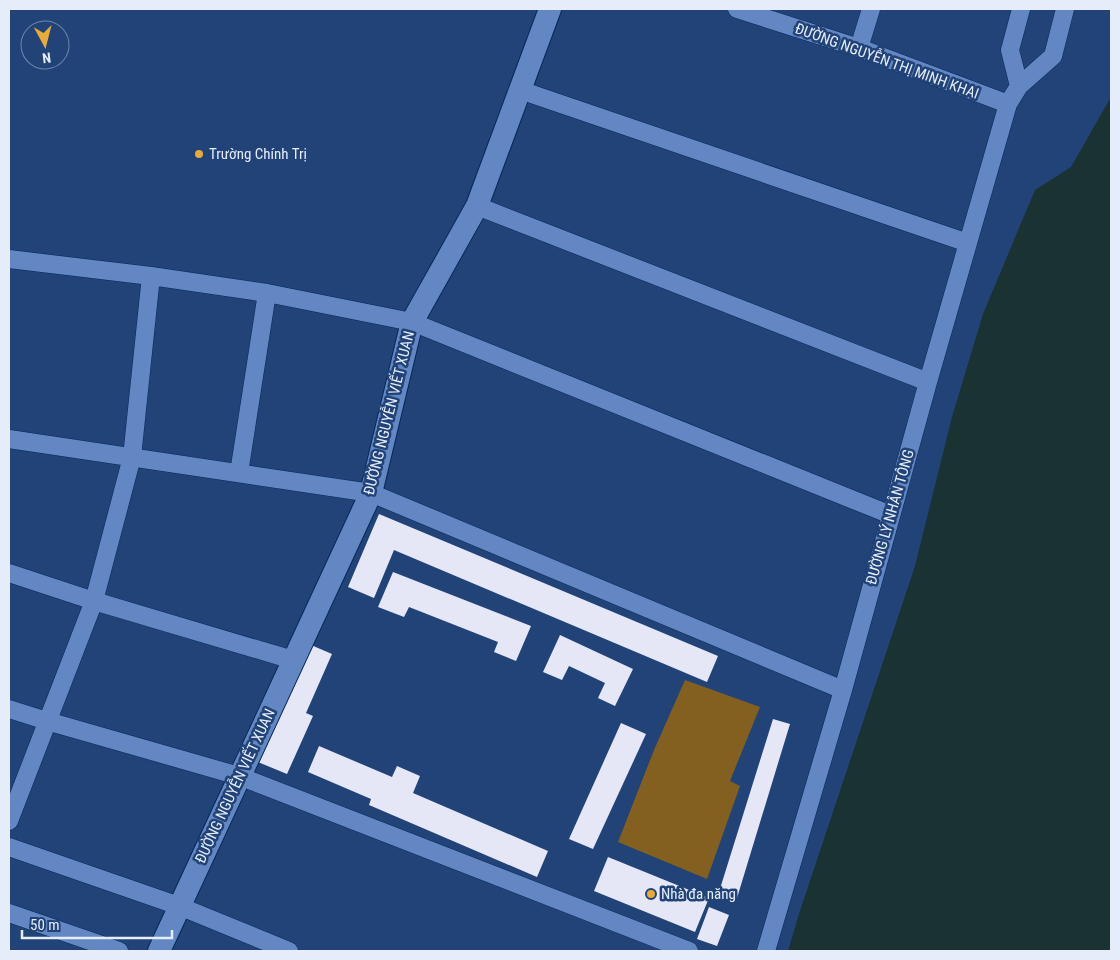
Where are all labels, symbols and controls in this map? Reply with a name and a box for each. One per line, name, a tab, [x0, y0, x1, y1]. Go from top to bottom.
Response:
street label: ĐƯỜNG NGUYỄN THỊ MINH KHAI	[793, 18, 982, 103]
north arrow	[20, 20, 70, 70]
text: N	[41, 49, 52, 66]
place label: Trường Chính Trị	[209, 145, 307, 163]
marker: Trường Chính Trị	[193, 148, 205, 160]
street label: ĐƯỜNG NGUYỄN VIẾT XUAN	[359, 329, 418, 497]
street label: ĐƯỜNG LÝ NHÂN TÔNG	[862, 447, 918, 587]
street label: ĐƯỜNG NGUYỄN VIẾT XUAN	[190, 706, 279, 866]
place label: Nhà đa năng	[661, 885, 736, 903]
marker: Nhà đa năng	[645, 888, 657, 900]
scale bar	[22, 908, 172, 940]
text: 50 m	[30, 916, 60, 934]

